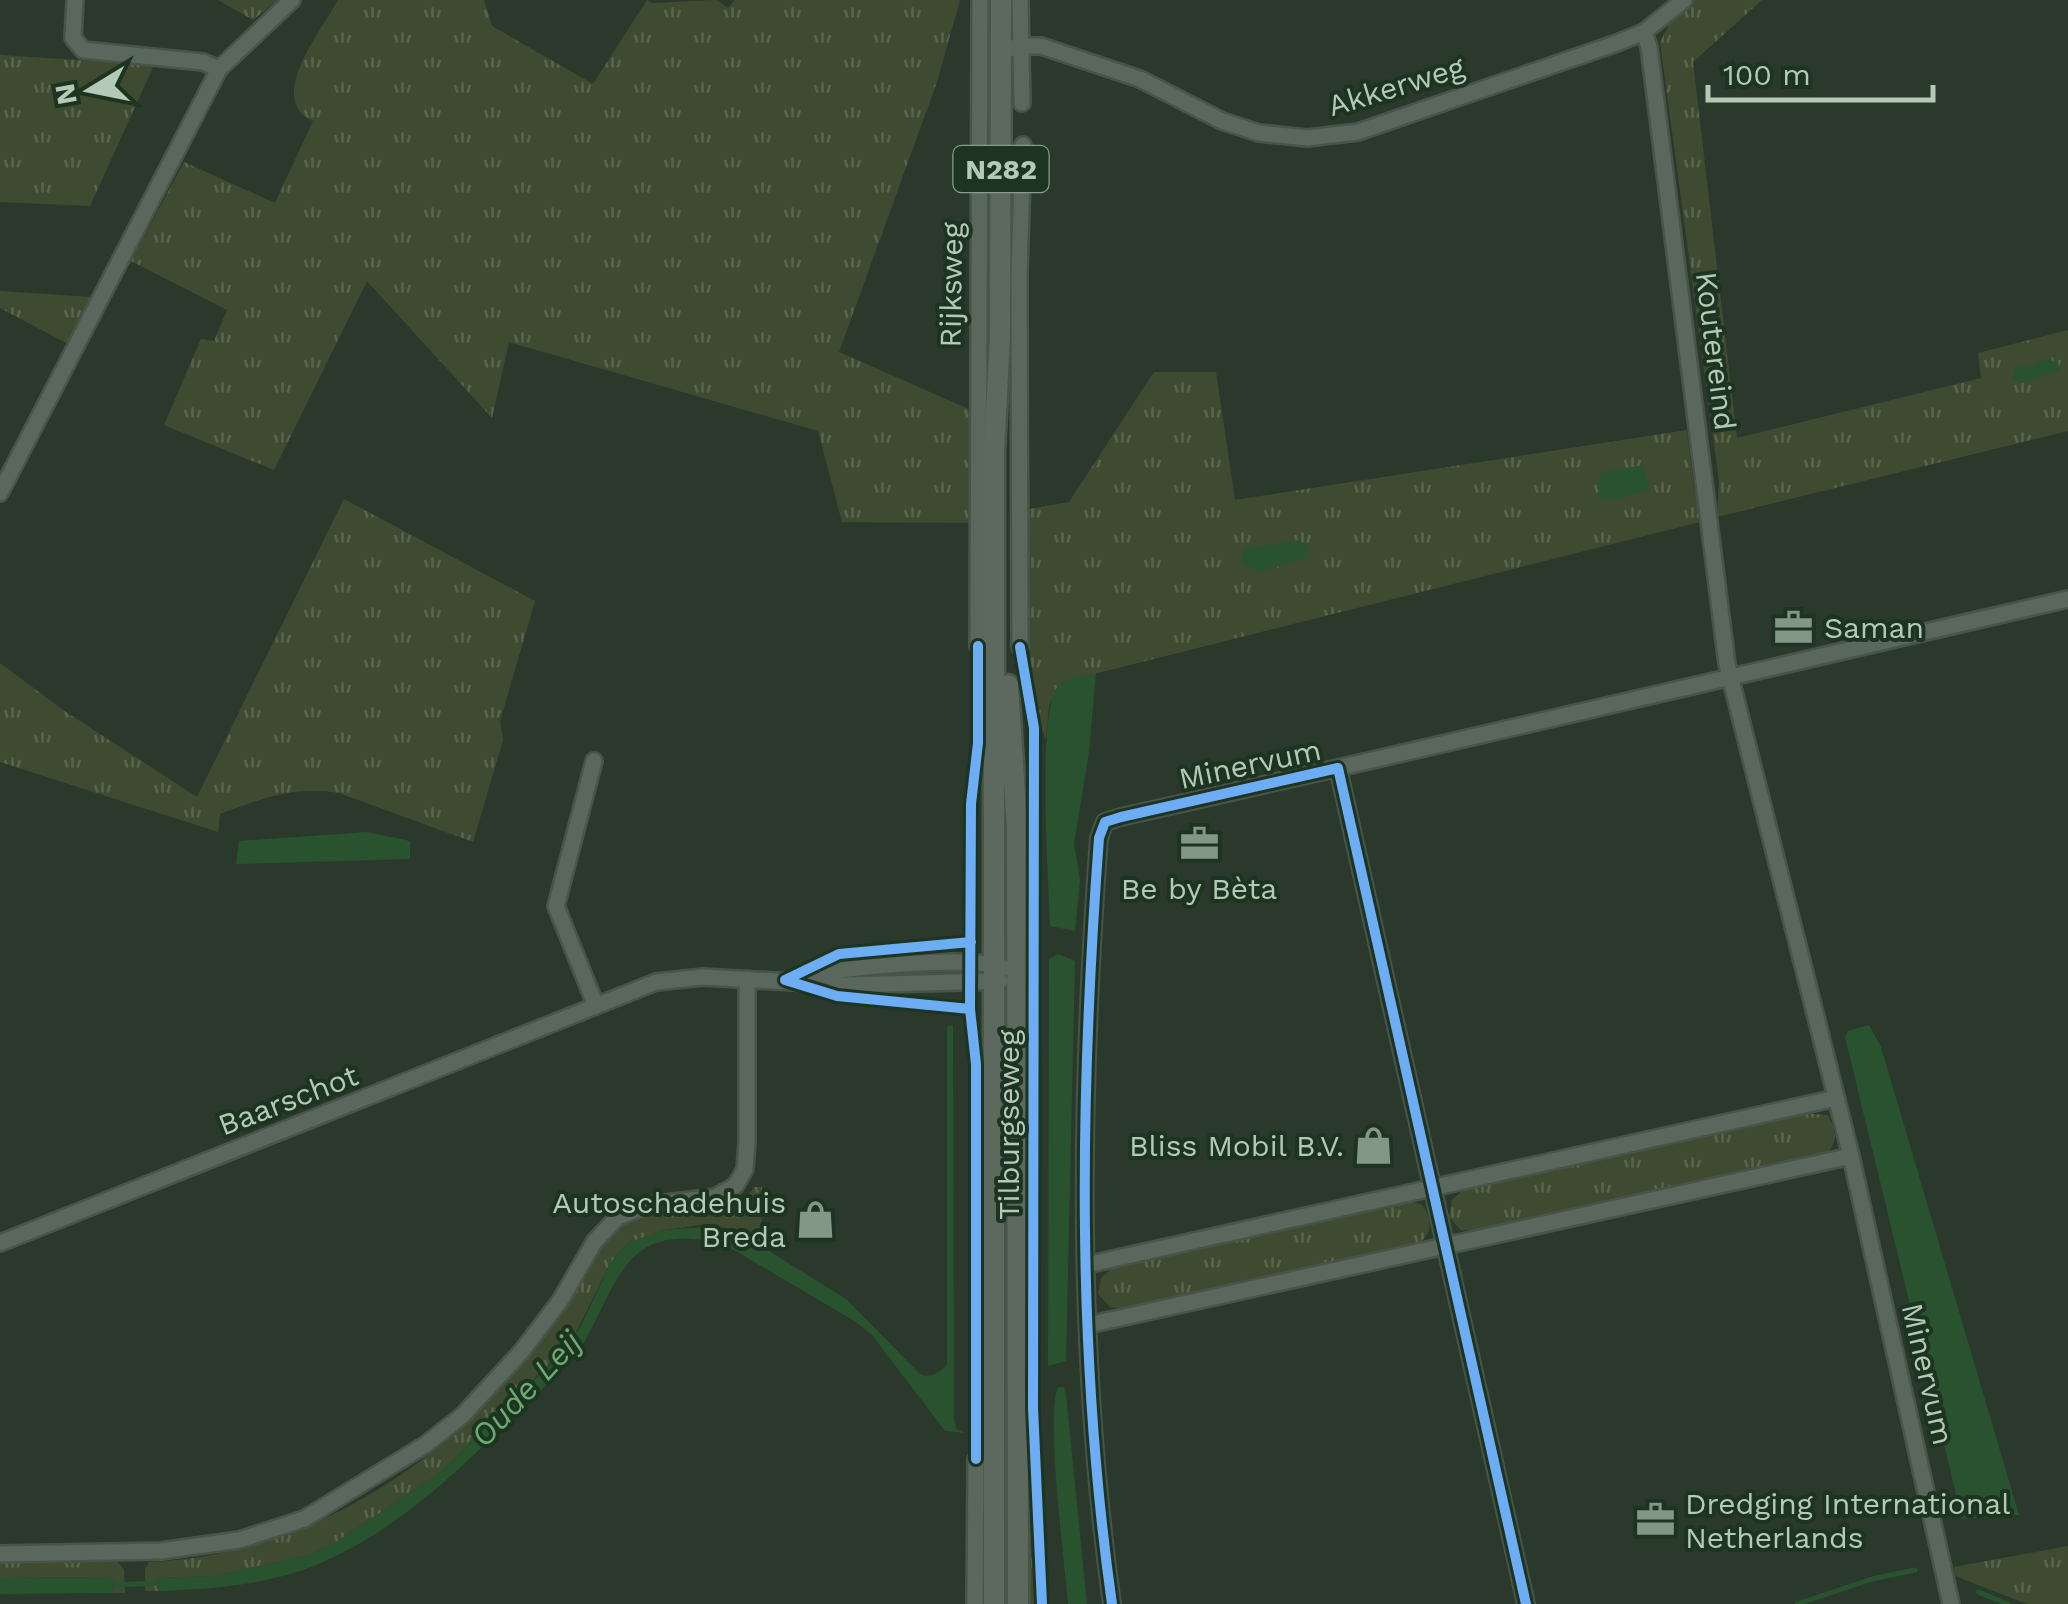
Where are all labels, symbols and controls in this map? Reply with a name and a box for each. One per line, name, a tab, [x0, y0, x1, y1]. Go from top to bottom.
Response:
north arrow	[40, 40, 140, 140]
scale bar	[1708, 40, 1933, 102]
street label: Akkerweg	[1324, 49, 1468, 123]
text: 100 m	[1723, 57, 1811, 92]
text: N	[48, 81, 84, 107]
road number: N282	[954, 146, 1048, 192]
street label: Rijksweg	[932, 222, 970, 348]
street label: Koutereind	[1689, 270, 1743, 432]
office icon: Saman	[1773, 606, 1815, 648]
place label: Saman	[1824, 610, 1924, 645]
street label: Minervum	[1176, 732, 1324, 796]
office icon: Be by Bèta	[1178, 823, 1220, 865]
place label: Be by Bèta	[1121, 871, 1277, 906]
street label: Tilburgseweg	[991, 1030, 1026, 1220]
street label: Baarschot	[213, 1057, 363, 1143]
shop icon: Bliss Mobil B.V.	[1353, 1124, 1395, 1166]
place label: Bliss Mobil B.V.	[1129, 1128, 1344, 1163]
place label: Autoschadehuis Breda	[552, 1185, 786, 1254]
shop icon: Autoschadehuis Breda	[795, 1198, 837, 1240]
street label: Minervum	[1895, 1300, 1961, 1448]
water label: Oude Leij	[463, 1323, 590, 1455]
place label: Dredging International Netherlands	[1685, 1486, 2011, 1555]
office icon: Dredging International Netherlands	[1634, 1499, 1676, 1541]

